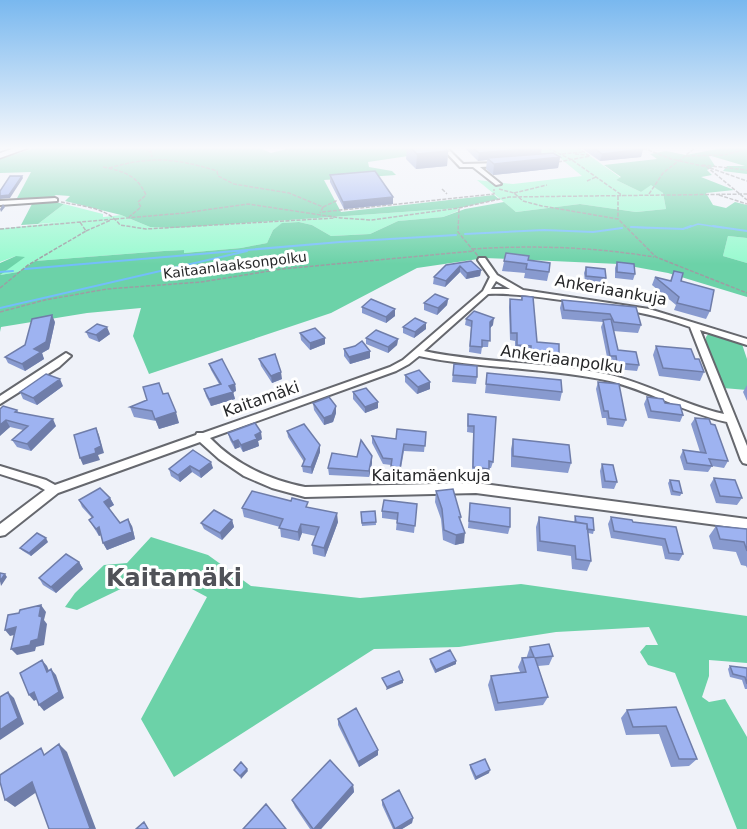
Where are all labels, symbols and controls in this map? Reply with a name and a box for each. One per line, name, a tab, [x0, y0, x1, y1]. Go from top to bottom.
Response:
street label: Kaitaanlaaksonpolku	[162, 248, 308, 282]
street label: Ankeriaankuja	[553, 271, 669, 309]
street label: Ankeriaanpolku	[499, 341, 625, 377]
street label: Kaitamäki	[220, 377, 302, 421]
street label: Kaitamäenkuja	[371, 466, 491, 485]
district label: Kaitamäki	[106, 564, 242, 592]

